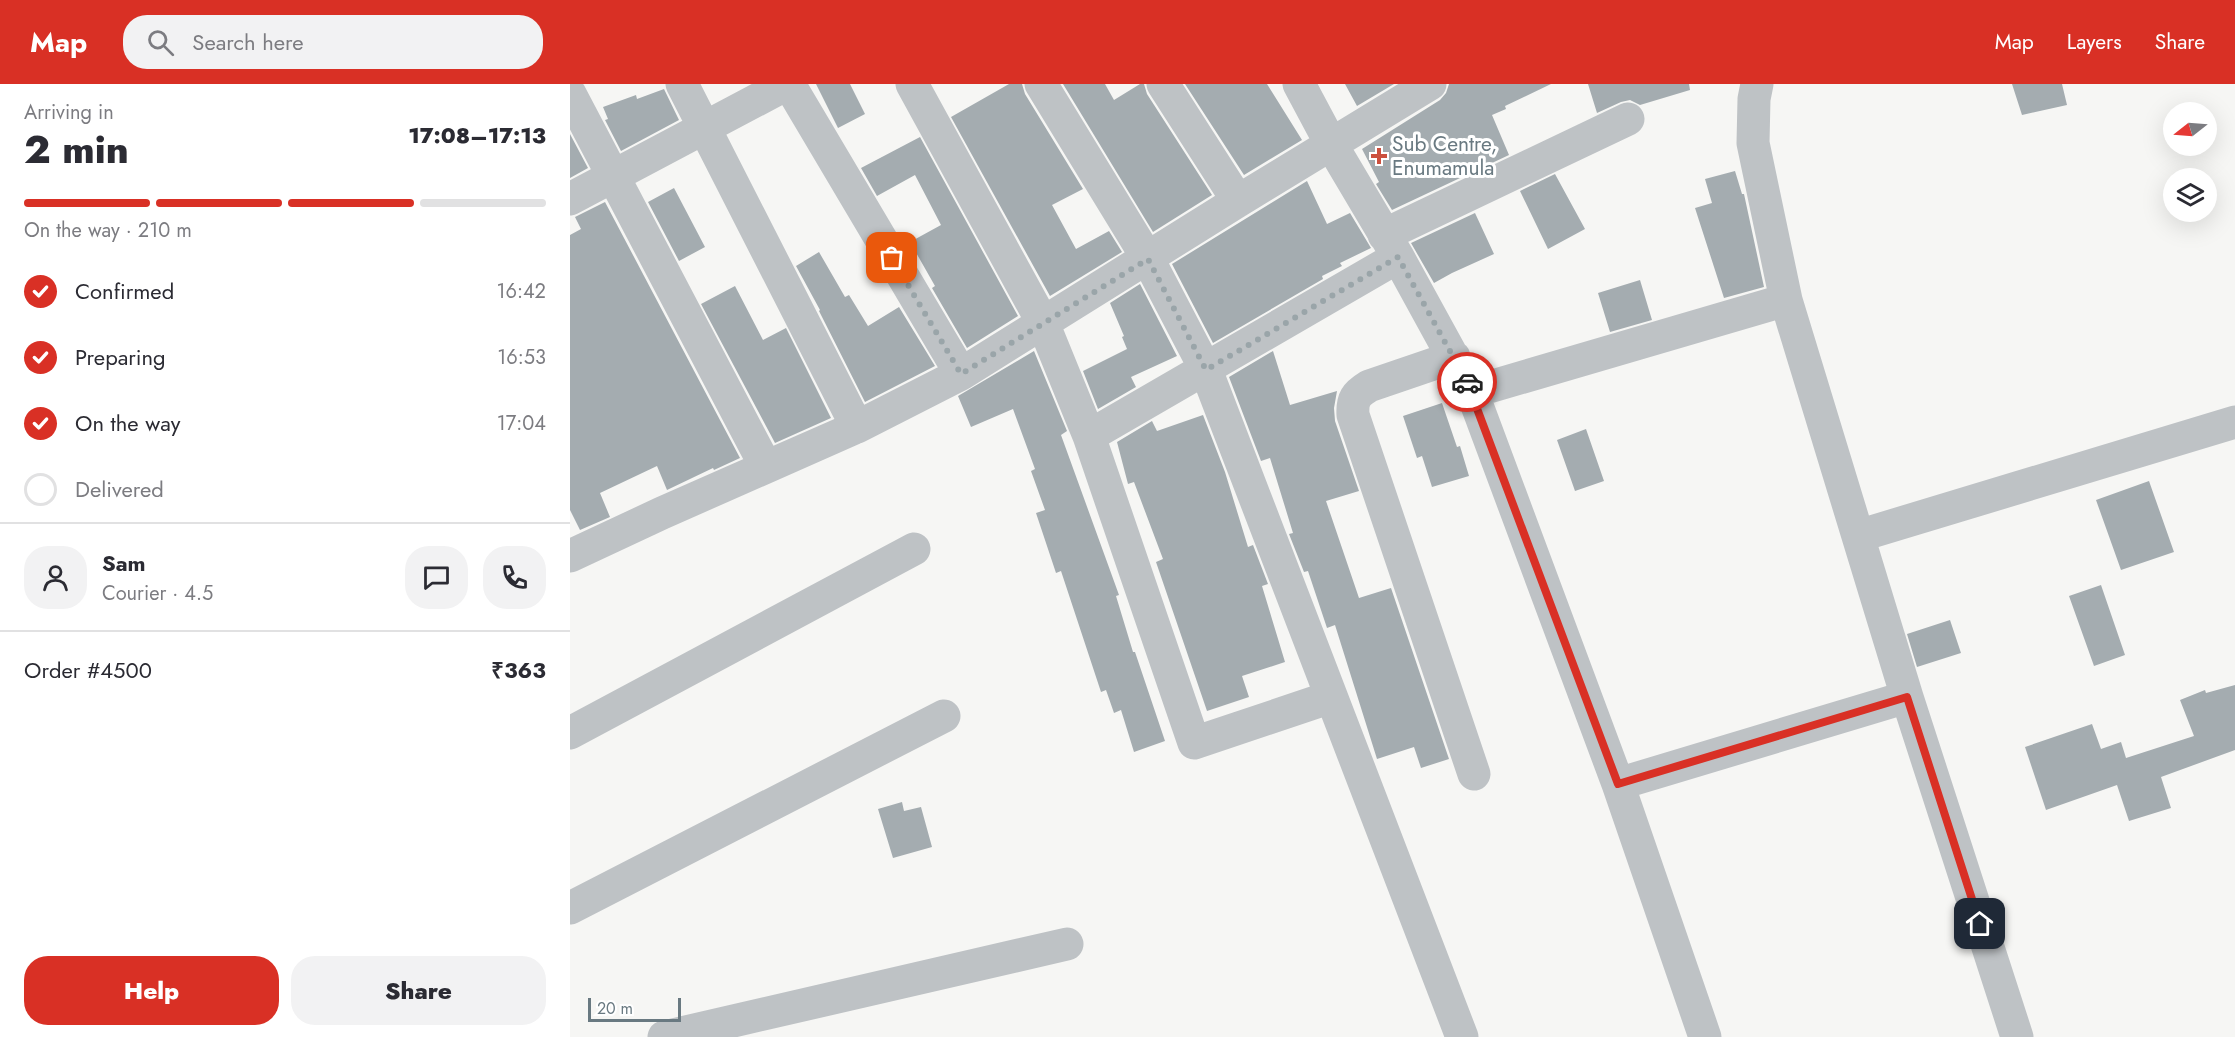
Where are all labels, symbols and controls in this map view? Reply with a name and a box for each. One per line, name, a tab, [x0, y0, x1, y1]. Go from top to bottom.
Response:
search box	[123, 15, 543, 69]
text: Map	[30, 22, 87, 63]
icon: search	[144, 26, 177, 59]
text: Search here	[192, 26, 304, 58]
text: Map	[1995, 27, 2034, 57]
text: Layers	[2067, 27, 2122, 57]
text: Share	[2155, 27, 2205, 57]
text: Arriving in	[24, 98, 114, 127]
north arrow	[2163, 102, 2217, 156]
map controls	[2163, 102, 2217, 222]
text: 17:08–17:13	[408, 119, 546, 151]
text: 2 min	[24, 121, 129, 178]
place label: Sub Centre, Enumamula	[1392, 129, 1497, 183]
marker: Sub Centre, Enumamula	[1370, 147, 1388, 165]
button: layers	[2163, 168, 2217, 222]
text: On the way · 210 m	[24, 216, 192, 245]
pin	[866, 232, 917, 283]
icon: bag	[875, 241, 908, 274]
icon: check	[24, 275, 57, 308]
text: Confirmed	[75, 275, 174, 307]
text: 16:42	[496, 277, 546, 306]
icon: check	[24, 341, 57, 374]
text: Preparing	[75, 341, 166, 373]
text: 16:53	[497, 343, 546, 372]
courier	[1437, 352, 1497, 412]
icon: car	[1451, 366, 1484, 399]
icon: check	[24, 407, 57, 440]
text: On the way	[75, 407, 180, 439]
text: 17:04	[497, 409, 546, 438]
text: Delivered	[75, 473, 164, 505]
button: person	[24, 546, 87, 609]
button: chat	[405, 546, 468, 609]
button: phone	[483, 546, 546, 609]
text: Sam	[102, 547, 146, 579]
text: Courier · 4.5	[102, 579, 213, 608]
text: Order #4500	[24, 654, 152, 686]
text: ₹363	[491, 654, 546, 686]
pin	[1954, 898, 2005, 949]
icon: home	[1963, 907, 1996, 940]
button: Help	[24, 956, 279, 1025]
button: Share	[291, 956, 546, 1025]
scale bar	[588, 995, 681, 1022]
text: 20 m	[597, 997, 633, 1020]

